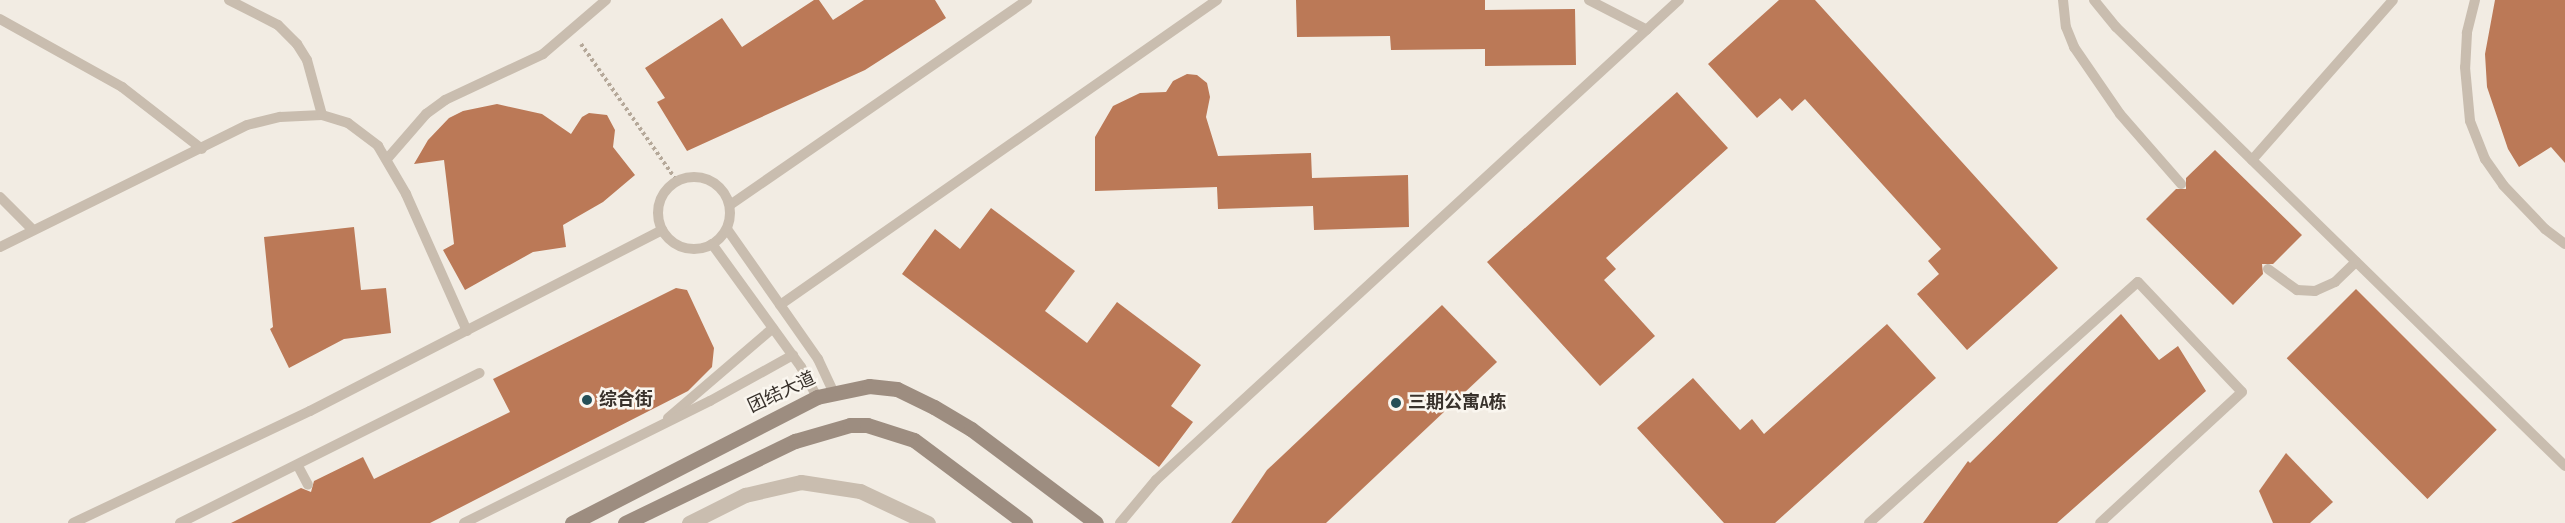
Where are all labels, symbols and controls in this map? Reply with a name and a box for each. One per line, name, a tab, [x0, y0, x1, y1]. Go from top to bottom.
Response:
street label: 团结大道	[745, 368, 819, 418]
place label: 综合街	[599, 389, 653, 411]
place label: 三期公寓A栋	[1408, 392, 1507, 414]
marker: 综合街	[580, 393, 594, 407]
marker: 三期公寓A栋	[1389, 396, 1403, 410]

